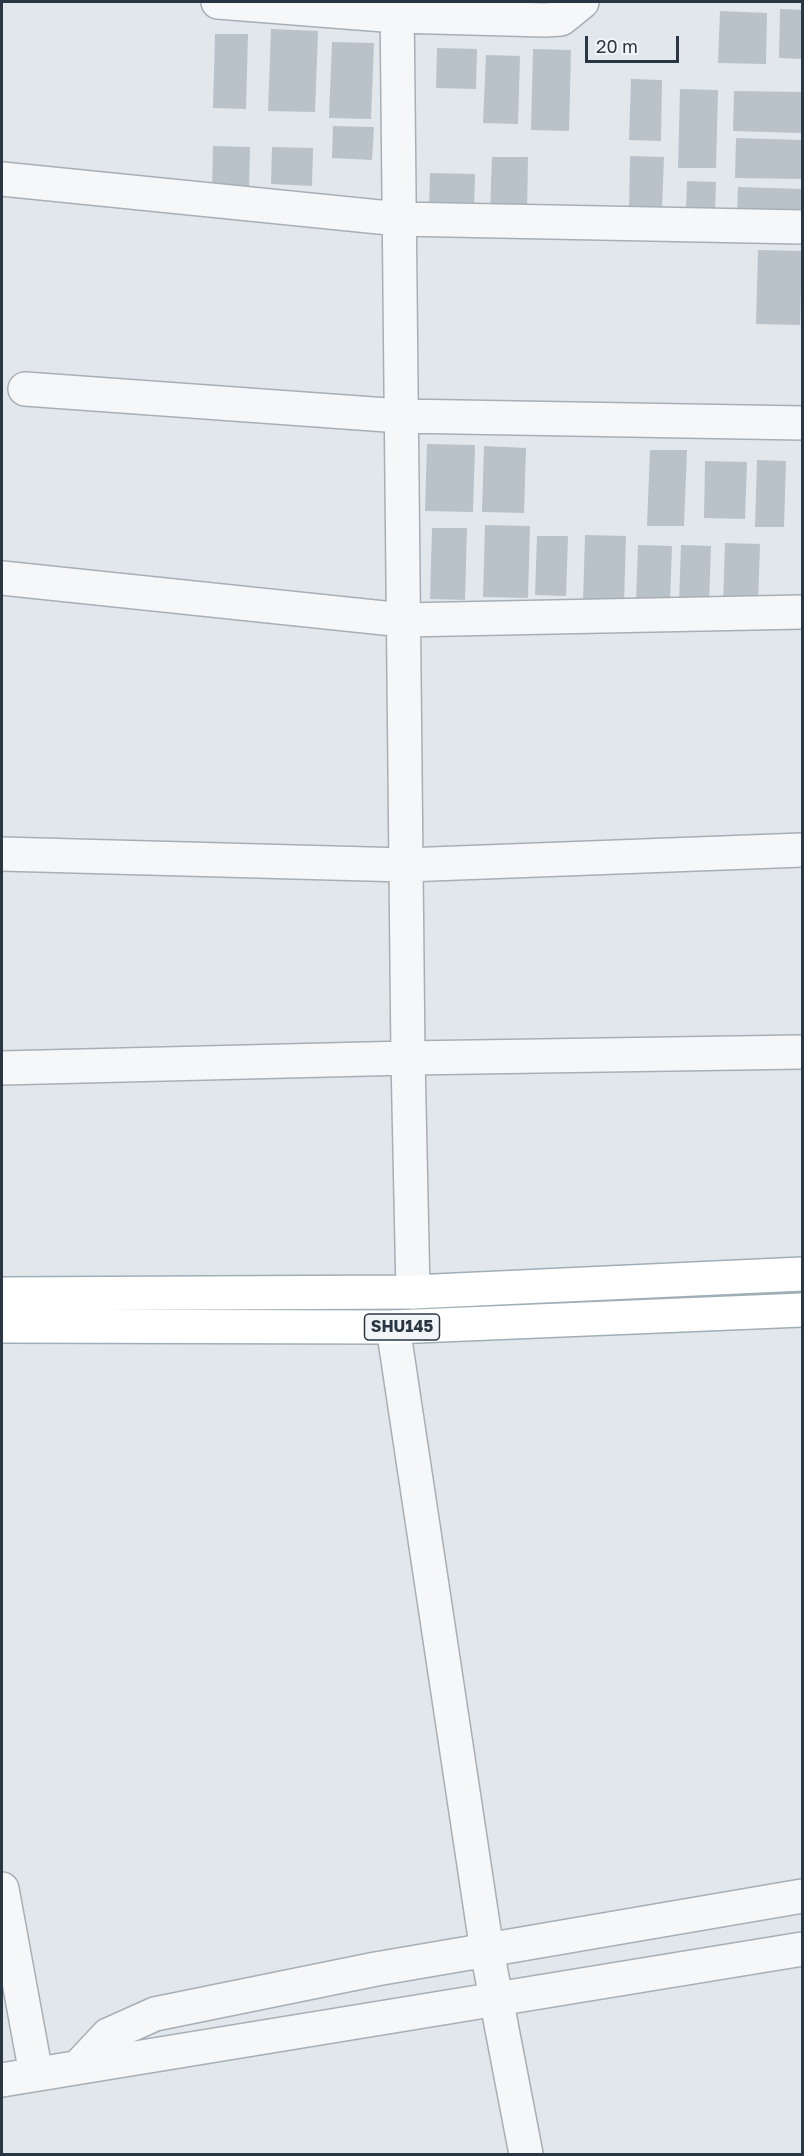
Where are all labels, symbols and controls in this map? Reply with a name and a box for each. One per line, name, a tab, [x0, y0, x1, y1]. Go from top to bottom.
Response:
scale bar	[588, 24, 682, 62]
text: 20 m	[596, 35, 638, 57]
road number: SHU145	[364, 1314, 440, 1340]

